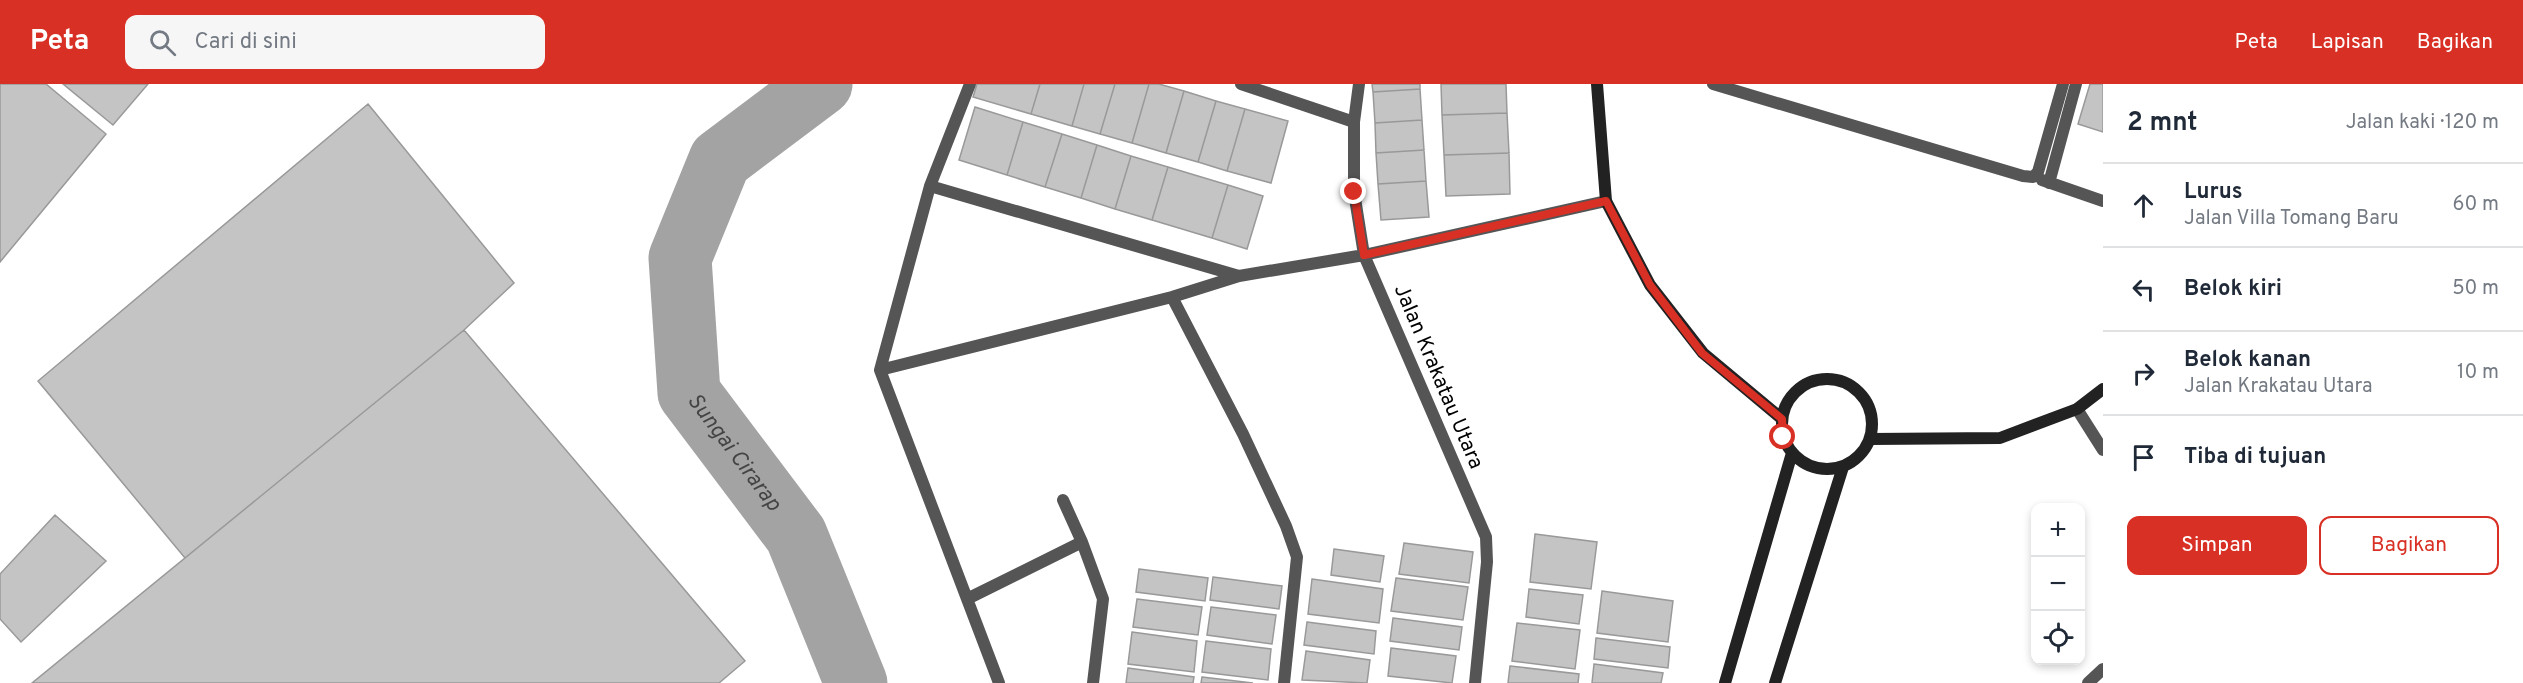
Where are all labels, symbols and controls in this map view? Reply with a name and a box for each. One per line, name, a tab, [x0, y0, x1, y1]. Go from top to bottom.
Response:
search box	[125, 15, 545, 69]
text: Peta	[30, 24, 89, 60]
icon: search	[146, 26, 179, 59]
text: Cari di sini	[194, 29, 297, 56]
text: Peta	[2235, 29, 2278, 56]
text: Lapisan	[2311, 29, 2384, 56]
text: Bagikan	[2417, 29, 2493, 56]
text: 2 mnt	[2127, 107, 2198, 140]
text: Jalan kaki · 120 m	[2346, 110, 2499, 136]
route end	[1340, 178, 1366, 204]
text: Lurus	[2184, 179, 2243, 206]
icon: ahead	[2127, 189, 2160, 222]
text: 60 m	[2453, 192, 2499, 218]
text: Jalan Villa Tomang Baru	[2184, 206, 2399, 232]
icon: left	[2127, 273, 2160, 306]
text: Belok kiri	[2184, 276, 2282, 303]
text: 50 m	[2452, 276, 2499, 302]
street label: Jalan Krakatau Utara	[1387, 281, 1489, 473]
text: Belok kanan	[2184, 347, 2311, 374]
icon: right	[2127, 357, 2160, 390]
text: 10 m	[2457, 360, 2499, 386]
text: Jalan Krakatau Utara	[2184, 374, 2373, 400]
water label: Sungai Cirarap	[681, 388, 787, 517]
route start	[1769, 423, 1795, 449]
icon: arrive	[2127, 441, 2160, 474]
text: Tiba di tujuan	[2184, 444, 2326, 471]
map controls	[2031, 503, 2085, 665]
button: +	[2031, 503, 2085, 557]
button: Simpan	[2127, 516, 2307, 575]
button: Bagikan	[2319, 516, 2499, 575]
button: −	[2031, 557, 2085, 611]
button: locate	[2031, 611, 2085, 665]

